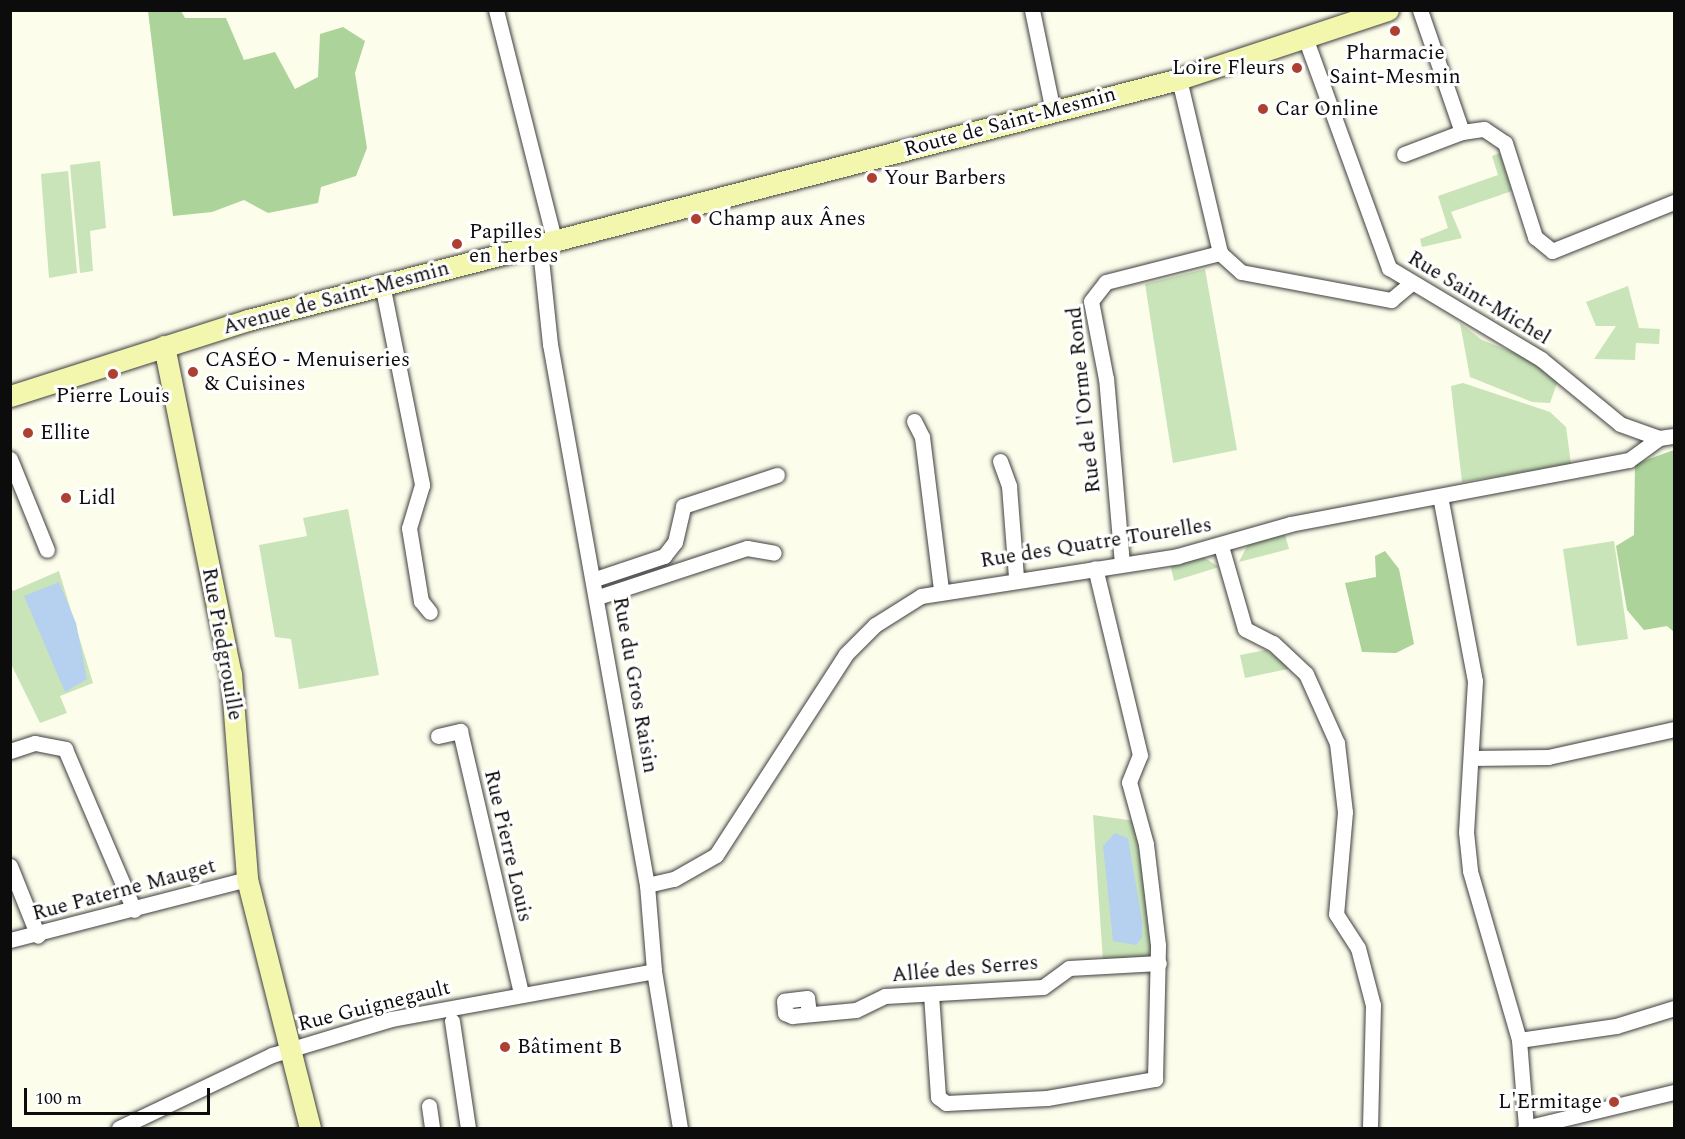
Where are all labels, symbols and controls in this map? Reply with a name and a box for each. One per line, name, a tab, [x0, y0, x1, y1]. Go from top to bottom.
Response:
marker: Pharmacie Saint-Mesmin	[1388, 24, 1402, 38]
place label: Pharmacie Saint-Mesmin	[1329, 40, 1461, 90]
place label: Loire Fleurs	[1172, 55, 1285, 81]
marker: Loire Fleurs	[1290, 61, 1304, 75]
street label: Route de Saint-Mesmin	[901, 82, 1119, 162]
place label: Car Online	[1275, 96, 1378, 122]
marker: Car Online	[1256, 102, 1270, 116]
place label: Your Barbers	[884, 165, 1006, 191]
marker: Your Barbers	[865, 171, 879, 185]
place label: Champ aux Ânes	[708, 206, 866, 232]
marker: Champ aux Ânes	[689, 212, 703, 226]
place label: Papilles en herbes	[469, 219, 558, 269]
marker: Papilles en herbes	[450, 237, 464, 251]
street label: Rue Saint-Michel	[1403, 245, 1555, 351]
street label: Avenue de Saint-Mesmin	[220, 256, 452, 340]
street label: Rue de l'Orme Rond	[1062, 305, 1106, 495]
place label: CASÉO - Menuiseries & Cuisines	[205, 347, 410, 397]
marker: CASÉO - Menuiseries & Cuisines	[186, 365, 200, 379]
marker: Pierre Louis	[106, 367, 120, 381]
place label: Pierre Louis	[56, 383, 170, 409]
place label: Ellite	[40, 420, 90, 446]
marker: Ellite	[21, 426, 35, 440]
place label: Lidl	[78, 485, 116, 511]
marker: Lidl	[59, 491, 73, 505]
street label: Rue des Quatre Tourelles	[978, 512, 1214, 574]
street label: Rue Piedgrouille	[196, 566, 248, 722]
street label: Rue du Gros Raisin	[607, 595, 663, 775]
street label: Rue Pierre Louis	[478, 767, 538, 925]
street label: Rue Paterne Mauget	[29, 853, 219, 927]
street label: Allée des Serres	[891, 950, 1039, 988]
street label: Rue Guignegault	[295, 975, 453, 1037]
place label: Bâtiment B	[517, 1034, 622, 1060]
marker: Bâtiment B	[498, 1040, 512, 1054]
scale bar	[27, 1076, 213, 1114]
text: 100 m	[35, 1085, 82, 1112]
place label: L'Ermitage	[1498, 1089, 1602, 1115]
marker: L'Ermitage	[1607, 1095, 1621, 1109]

